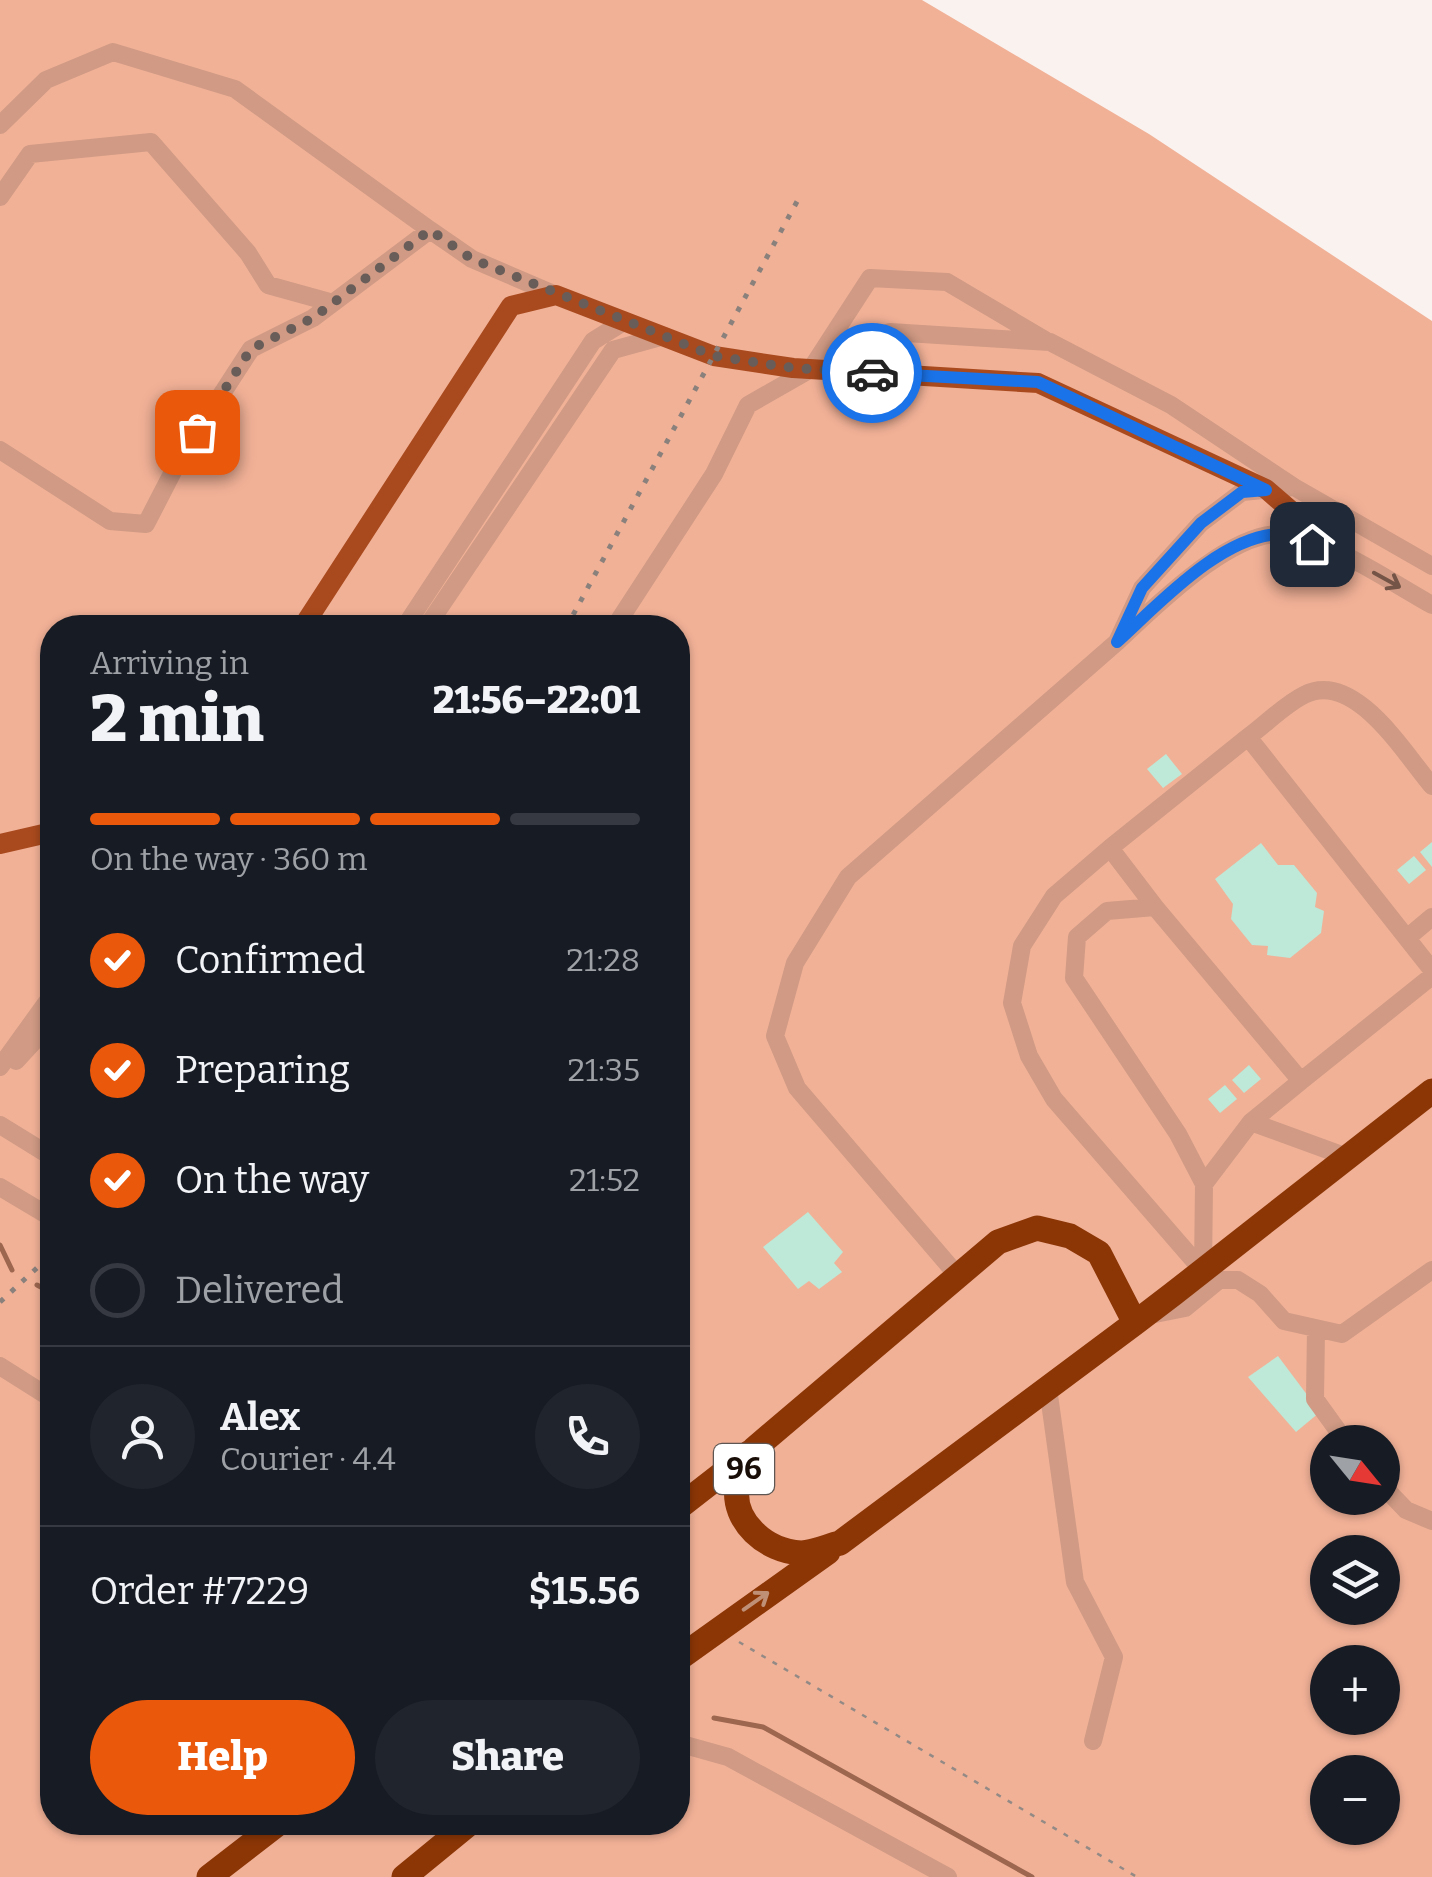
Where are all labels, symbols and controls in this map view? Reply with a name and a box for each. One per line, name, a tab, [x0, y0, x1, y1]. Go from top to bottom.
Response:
courier	[822, 323, 922, 423]
icon: car	[845, 346, 900, 401]
pin	[155, 390, 240, 475]
icon: bag	[170, 405, 225, 460]
pin	[1270, 502, 1355, 587]
icon: home	[1285, 517, 1340, 572]
one-way arrow	[1372, 570, 1401, 590]
text: Arriving in	[90, 644, 249, 682]
text: 21:56–22:01	[433, 677, 640, 723]
text: 2 min	[90, 680, 264, 758]
text: On the way · 360 m	[90, 840, 367, 878]
icon: check	[90, 933, 145, 988]
text: Confirmed	[175, 937, 365, 983]
text: 21:28	[566, 941, 640, 979]
icon: check	[90, 1043, 145, 1098]
text: Preparing	[175, 1047, 350, 1093]
text: 21:35	[568, 1051, 640, 1089]
icon: check	[90, 1153, 145, 1208]
text: On the way	[175, 1157, 369, 1203]
text: 21:52	[569, 1161, 640, 1199]
text: Delivered	[175, 1267, 344, 1313]
button: person	[90, 1384, 195, 1489]
button: phone	[535, 1384, 640, 1489]
text: Alex	[220, 1394, 300, 1440]
north arrow	[1310, 1425, 1400, 1515]
map controls	[1310, 1425, 1400, 1845]
text: Courier · 4.4	[220, 1440, 396, 1478]
road number: 96	[714, 1444, 774, 1494]
button: layers	[1310, 1535, 1400, 1625]
text: Order #7229	[90, 1568, 309, 1614]
text: $15.56	[528, 1568, 640, 1614]
one-way arrow	[742, 1591, 769, 1612]
button: +	[1310, 1645, 1400, 1735]
button: Help	[90, 1700, 355, 1815]
button: Share	[375, 1700, 640, 1815]
button: −	[1310, 1755, 1400, 1845]

